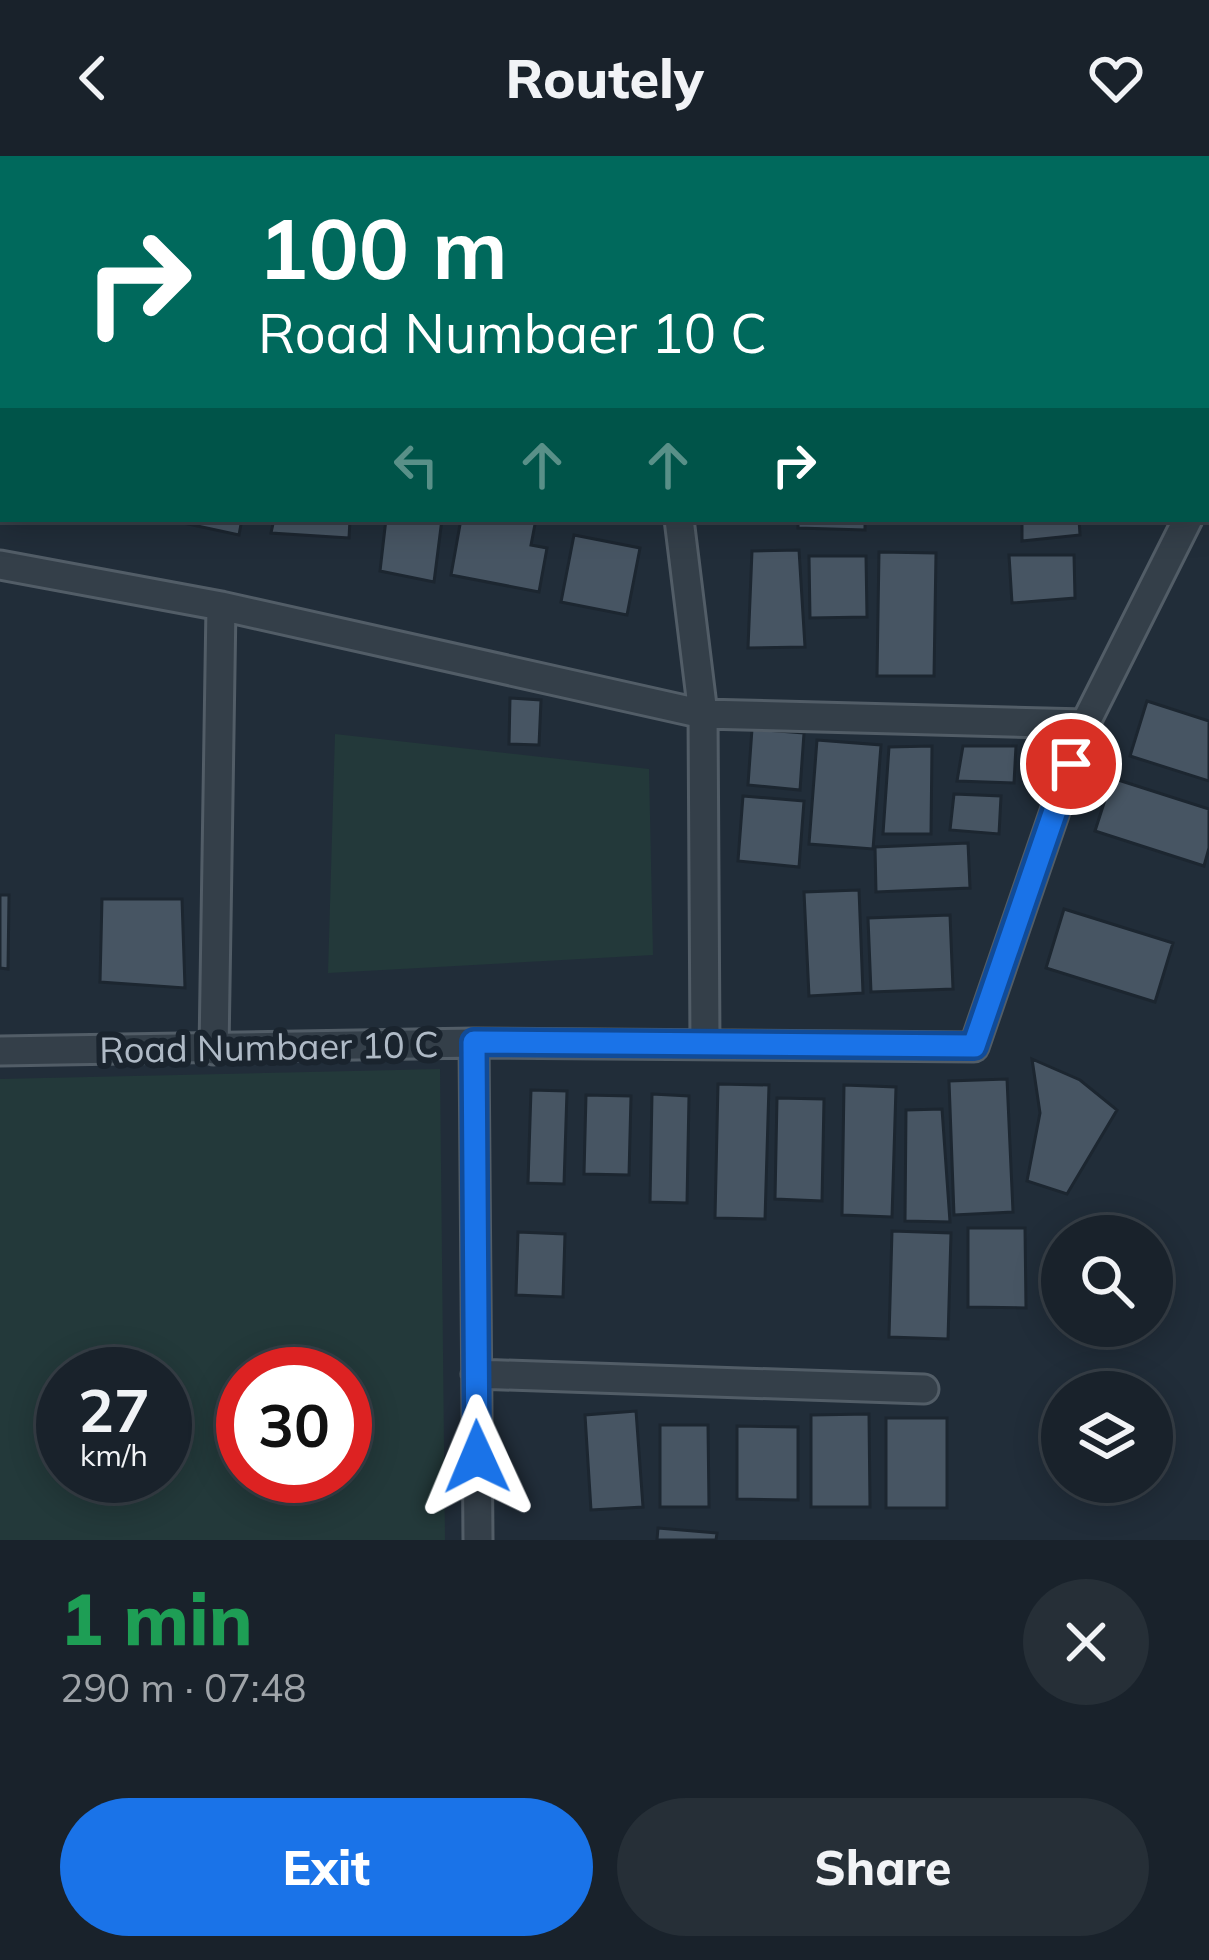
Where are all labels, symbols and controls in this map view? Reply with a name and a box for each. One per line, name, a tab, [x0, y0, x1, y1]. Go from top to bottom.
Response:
text: Routely	[505, 44, 704, 112]
icon: back	[60, 45, 126, 111]
icon: heart	[1083, 45, 1149, 111]
text: 100 m	[258, 195, 508, 300]
icon: right	[60, 204, 216, 360]
text: Road Numbaer 10 C	[258, 299, 767, 367]
icon: left	[383, 432, 449, 498]
icon: ahead	[509, 432, 575, 498]
icon: ahead	[635, 432, 701, 498]
icon: right	[761, 432, 827, 498]
pin	[1020, 713, 1122, 815]
icon: arrive	[1038, 731, 1104, 797]
street label: Road Numbaer 10 C	[99, 1021, 439, 1072]
map controls	[1041, 1215, 1173, 1503]
button: search	[1041, 1215, 1173, 1347]
speed limit sign: 30	[216, 1347, 372, 1503]
button: layers	[1041, 1371, 1173, 1503]
text: 27	[78, 1372, 150, 1447]
position arrow	[414, 1394, 540, 1520]
text: km/h	[80, 1436, 148, 1474]
text: 1 min	[60, 1573, 253, 1663]
button: close	[1023, 1579, 1149, 1705]
text: 290 m · 07:48	[60, 1663, 306, 1712]
button: Exit	[60, 1798, 593, 1936]
button: Share	[617, 1798, 1149, 1936]

